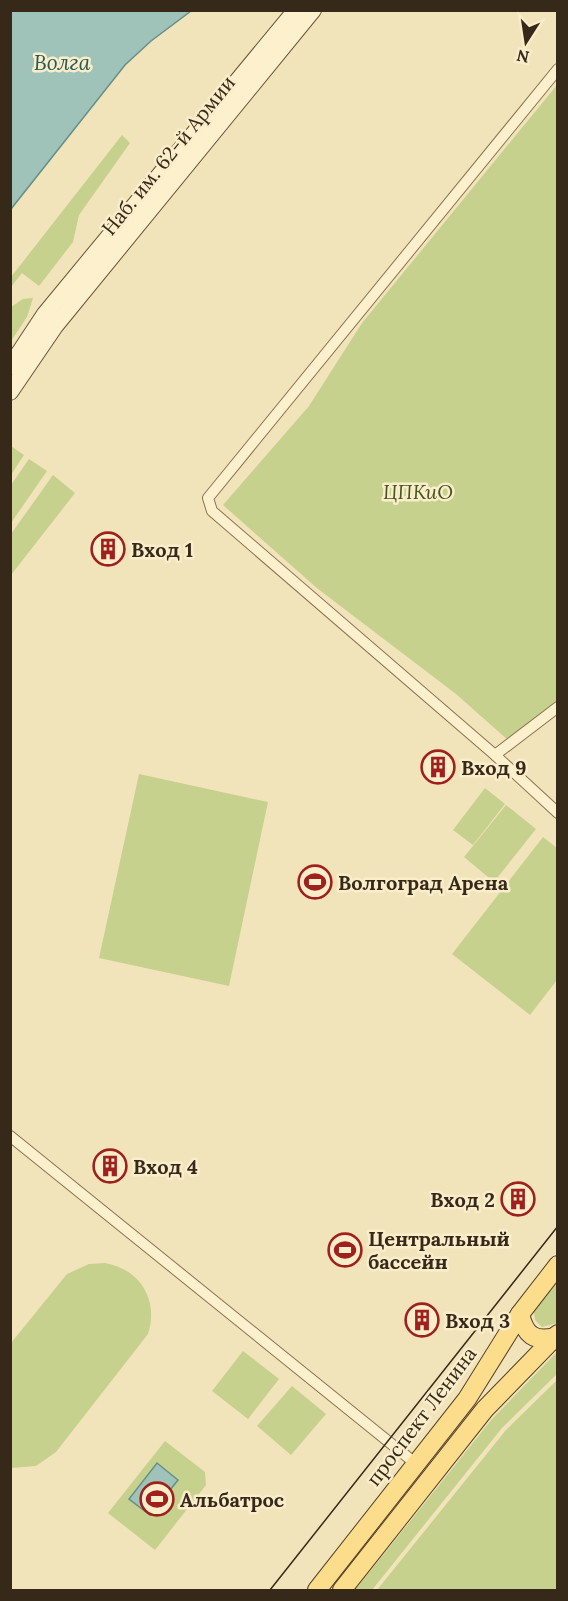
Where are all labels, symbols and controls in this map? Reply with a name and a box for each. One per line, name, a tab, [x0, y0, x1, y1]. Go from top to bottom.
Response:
north arrow	[496, 12, 556, 72]
text: N	[515, 46, 531, 68]
water label: Волга	[34, 49, 91, 76]
street label: Наб. им. 62-й Армии	[96, 70, 240, 240]
park label: ЦПКиО	[383, 479, 453, 504]
building icon: Вход 1	[90, 531, 126, 567]
place label: Вход 1	[131, 537, 193, 562]
building icon: Вход 9	[420, 749, 456, 785]
place label: Вход 9	[461, 755, 527, 780]
sports icon: Волгоград Арена	[297, 864, 333, 900]
place label: Волгоград Арена	[338, 870, 509, 895]
building icon: Вход 4	[92, 1148, 128, 1184]
place label: Вход 4	[133, 1154, 198, 1179]
building icon: Вход 2	[500, 1181, 536, 1217]
place label: Вход 2	[430, 1187, 495, 1212]
place label: Центральный бассейн	[368, 1226, 510, 1274]
sports icon: Центральный бассейн	[327, 1232, 363, 1268]
building icon: Вход 3	[404, 1302, 440, 1338]
place label: Вход 3	[445, 1308, 510, 1333]
street label: проспект Ленина	[361, 1341, 481, 1491]
sports icon: Альбатрос	[139, 1481, 175, 1517]
place label: Альбатрос	[180, 1487, 285, 1512]

